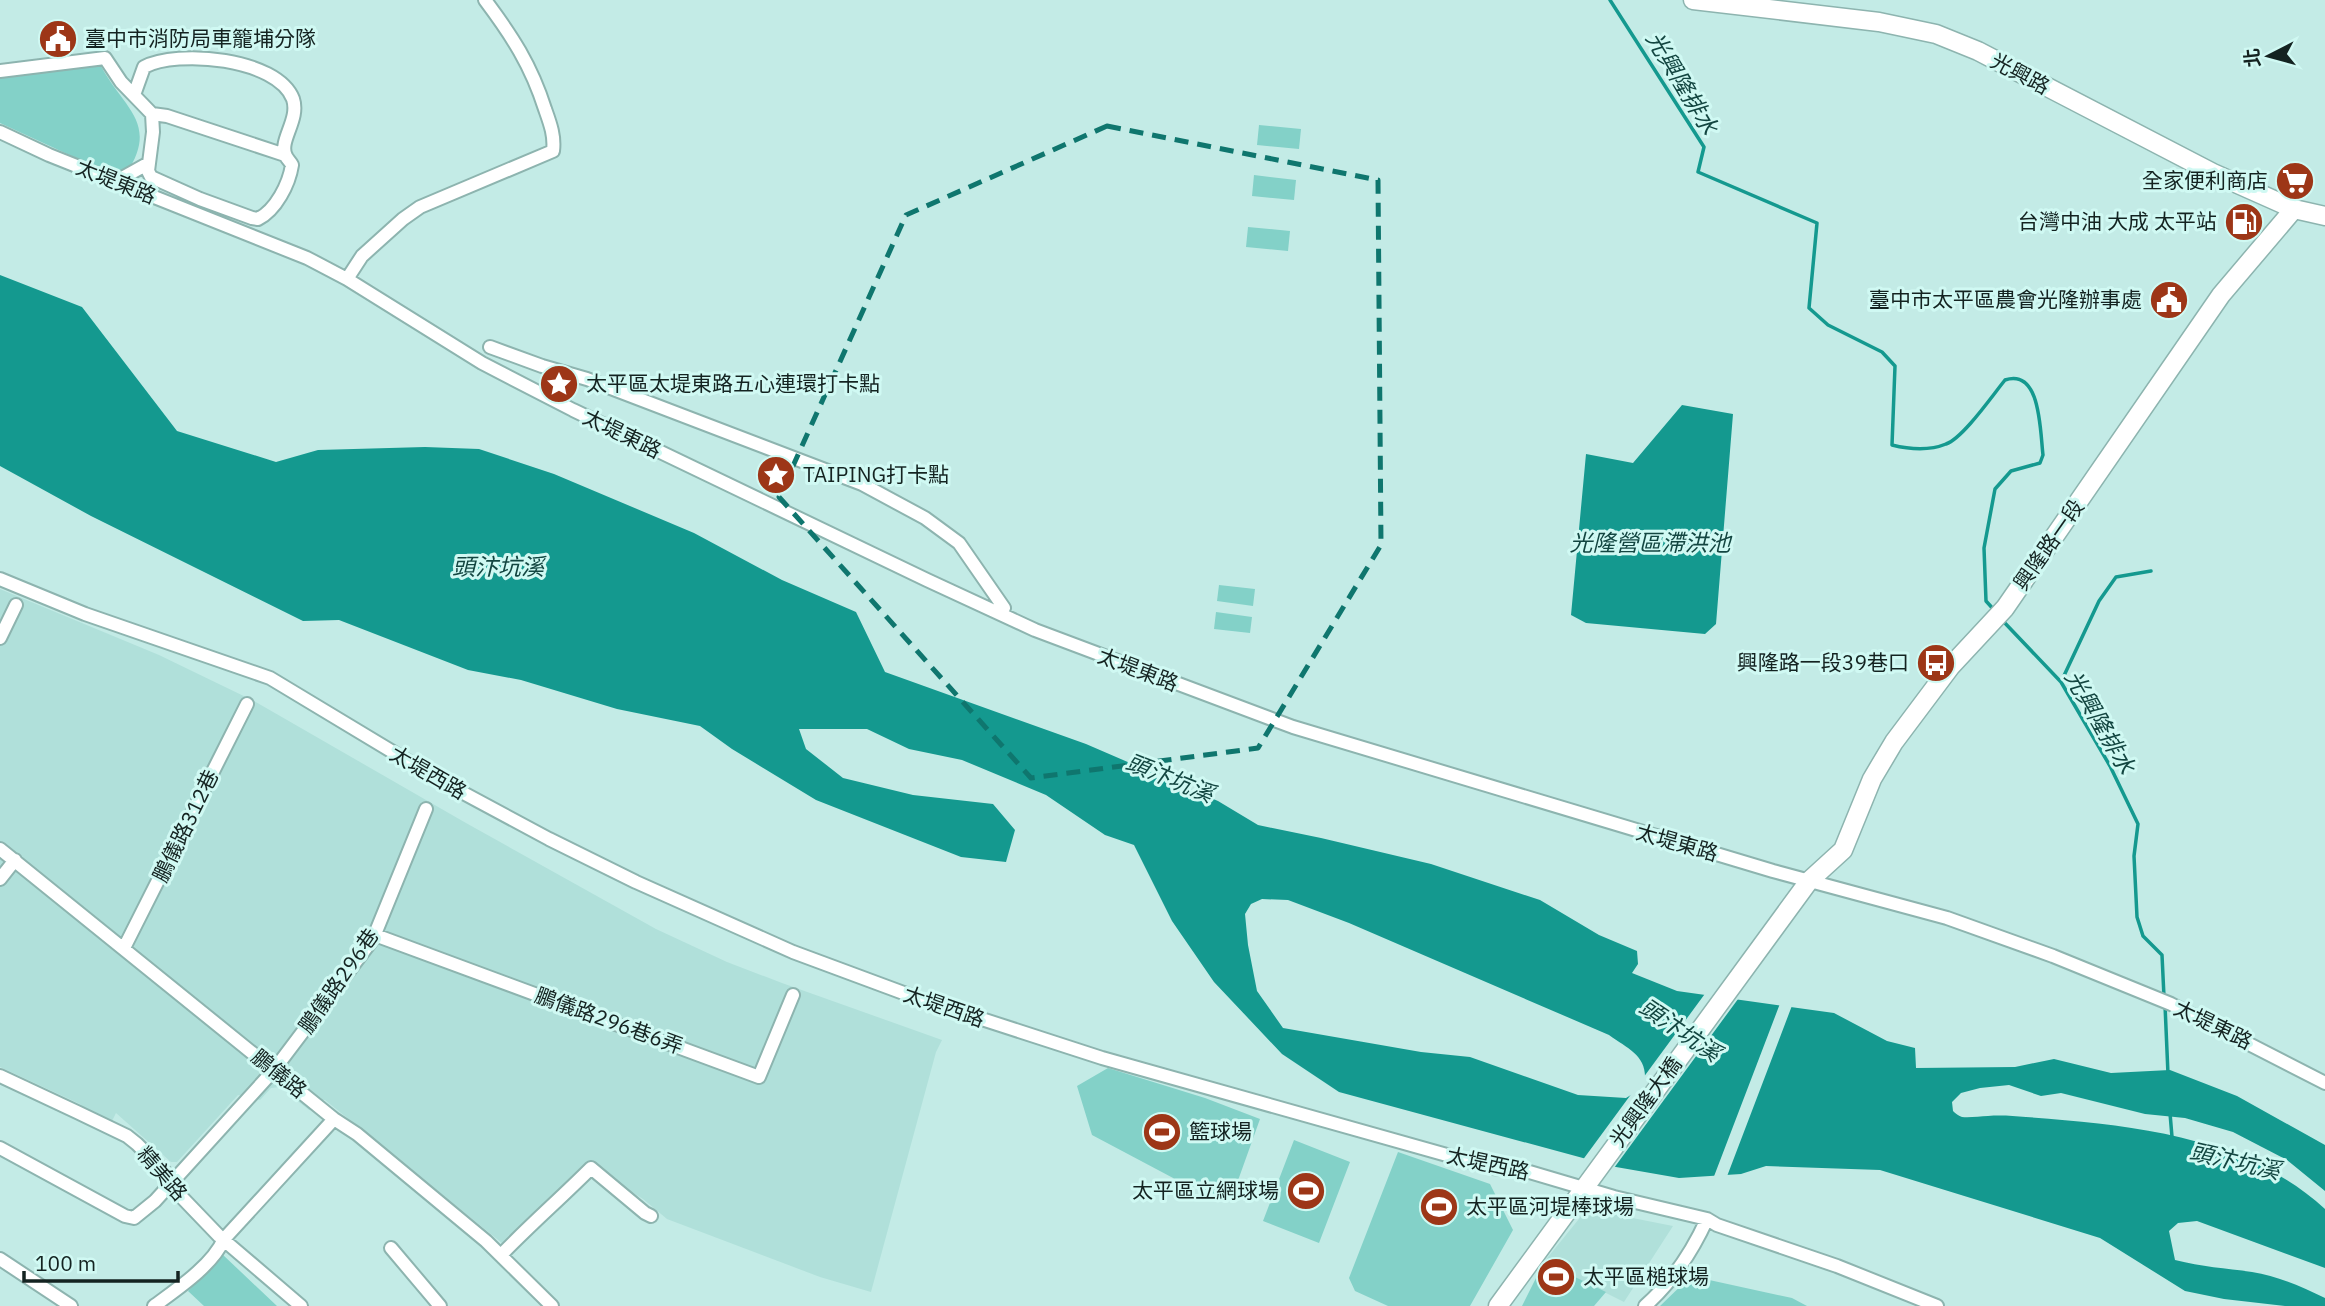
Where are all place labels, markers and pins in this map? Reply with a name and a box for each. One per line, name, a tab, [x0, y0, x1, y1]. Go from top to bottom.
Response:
public building icon: 臺中市消防局車籠埔分隊	[37, 18, 79, 60]
place label: 臺中市消防局車籠埔分隊	[85, 24, 316, 52]
supermarket icon: 全家便利商店	[2274, 160, 2316, 202]
place label: 全家便利商店	[2142, 166, 2268, 194]
fuel station icon: 台灣中油 大成 太平站	[2223, 201, 2265, 243]
place label: 台灣中油 大成 太平站	[2018, 207, 2217, 235]
public building icon: 臺中市太平區農會光隆辦事處	[2148, 279, 2190, 321]
place label: 臺中市太平區農會光隆辦事處	[1869, 285, 2142, 313]
place icon: 太平區太堤東路五心連環打卡點	[538, 363, 580, 405]
place label: 太平區太堤東路五心連環打卡點	[586, 369, 880, 397]
place icon: TAIPING打卡點	[755, 454, 797, 496]
place label: TAIPING打卡點	[803, 460, 949, 488]
bus stop icon: 興隆路一段39巷口	[1915, 642, 1957, 684]
place label: 興隆路一段39巷口	[1737, 648, 1909, 676]
sports icon: 籃球場	[1141, 1111, 1183, 1153]
place label: 籃球場	[1189, 1117, 1252, 1145]
sports icon: 太平區立網球場	[1285, 1170, 1327, 1212]
place label: 太平區立網球場	[1132, 1176, 1279, 1204]
sports icon: 太平區河堤棒球場	[1418, 1186, 1460, 1228]
place label: 太平區河堤棒球場	[1466, 1192, 1634, 1220]
sports icon: 太平區槌球場	[1535, 1256, 1577, 1298]
place label: 太平區槌球場	[1583, 1262, 1709, 1290]

